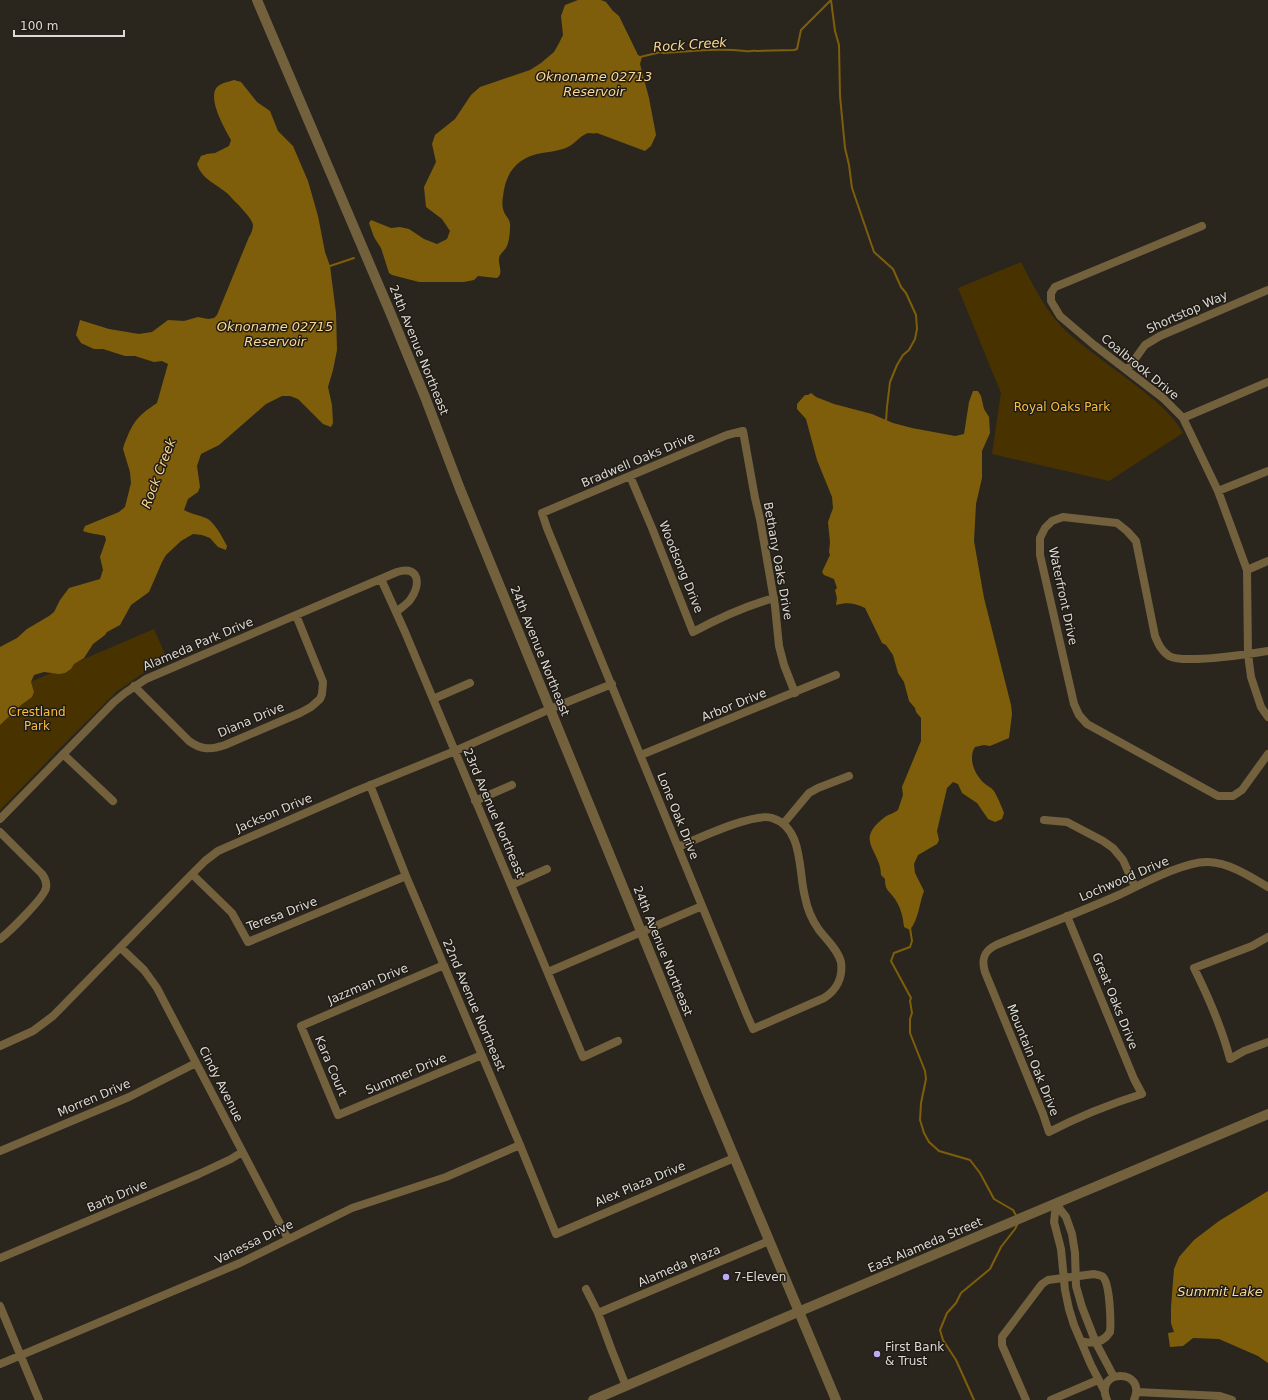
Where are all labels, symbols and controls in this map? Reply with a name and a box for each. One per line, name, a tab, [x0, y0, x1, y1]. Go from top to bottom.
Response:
scale bar	[14, 12, 124, 38]
text: 100 m	[20, 19, 58, 33]
water label: Rock Creek	[653, 34, 728, 55]
water label: Oknoname 02713 Reservoir	[536, 69, 652, 99]
street label: 24th Avenue Northeast	[386, 283, 452, 417]
street label: Shortstop Way	[1144, 288, 1230, 336]
water label: Oknoname 02715 Reservoir	[217, 319, 333, 349]
street label: Coalbrook Drive	[1098, 331, 1182, 403]
park label: Royal Oaks Park	[1014, 400, 1110, 414]
street label: Bradwell Oaks Drive	[579, 430, 697, 490]
water label: Rock Creek	[138, 436, 179, 510]
street label: Bethany Oaks Drive	[761, 501, 795, 621]
street label: Woodsong Drive	[656, 519, 706, 615]
street label: Waterfront Drive	[1046, 546, 1080, 646]
street label: 24th Avenue Northeast	[507, 584, 573, 718]
street label: Alameda Park Drive	[141, 614, 255, 674]
street label: Arbor Drive	[699, 686, 769, 724]
street label: Diana Drive	[216, 700, 286, 740]
park label: Crestland Park	[8, 705, 66, 733]
street label: 23rd Avenue Northeast	[460, 746, 528, 880]
street label: Lone Oak Drive	[654, 771, 702, 861]
street label: Jackson Drive	[233, 791, 314, 836]
street label: Lochwood Drive	[1077, 854, 1171, 904]
street label: 24th Avenue Northeast	[630, 884, 696, 1018]
street label: Teresa Drive	[244, 894, 319, 934]
street label: 22nd Avenue Northeast	[440, 937, 508, 1073]
street label: Great Oaks Drive	[1089, 951, 1141, 1051]
street label: Jazzman Drive	[325, 961, 410, 1008]
street label: Mountain Oak Drive	[1004, 1002, 1062, 1118]
street label: Kara Court	[312, 1034, 350, 1098]
street label: Cindy Avenue	[196, 1044, 246, 1124]
street label: Summer Drive	[363, 1051, 449, 1097]
street label: Morren Drive	[55, 1076, 133, 1120]
street label: Alex Plaza Drive	[593, 1159, 687, 1209]
street label: Barb Drive	[85, 1177, 149, 1215]
street label: East Alameda Street	[866, 1214, 985, 1275]
street label: Vanessa Drive	[213, 1217, 295, 1267]
street label: Alameda Plaza	[636, 1242, 722, 1290]
place label: 7-Eleven	[734, 1270, 786, 1284]
marker: 7-Eleven	[721, 1272, 731, 1282]
water label: Summit Lake	[1177, 1284, 1263, 1299]
place label: First Bank & Trust	[885, 1340, 944, 1368]
marker: First Bank & Trust	[872, 1349, 882, 1359]

